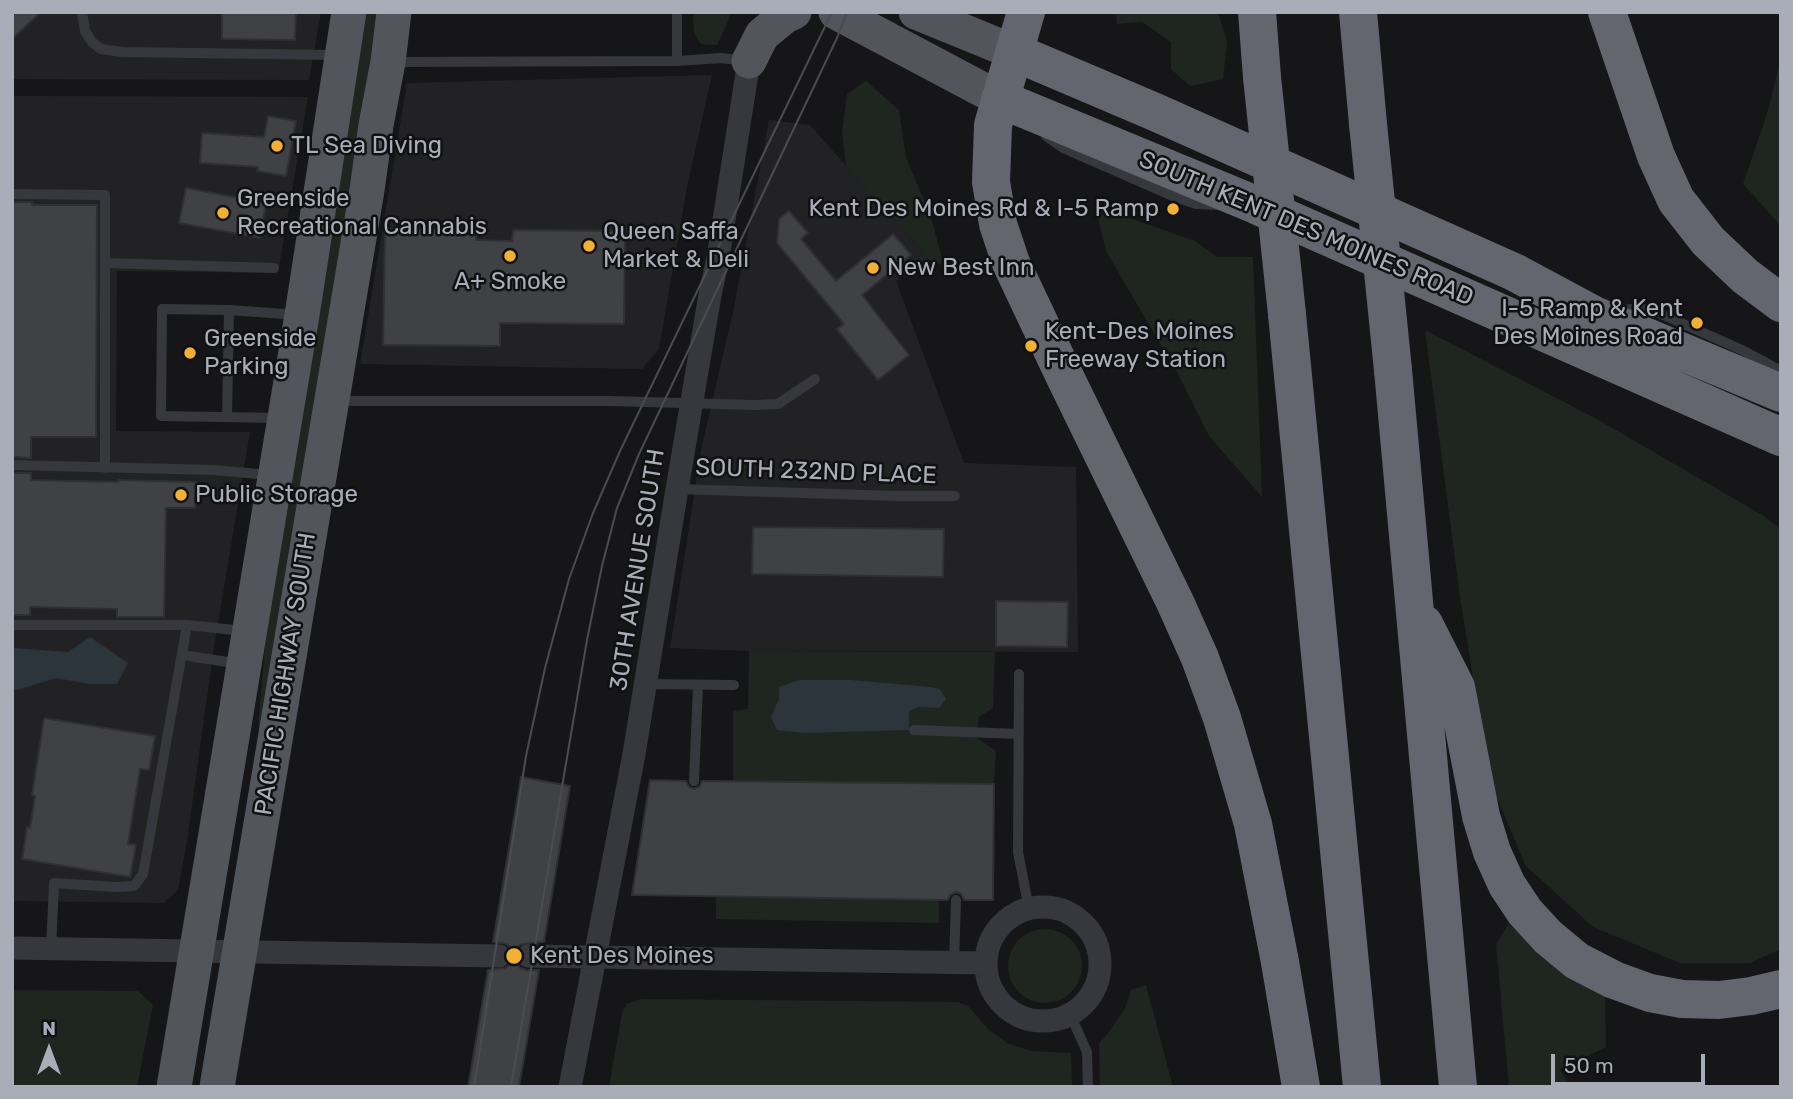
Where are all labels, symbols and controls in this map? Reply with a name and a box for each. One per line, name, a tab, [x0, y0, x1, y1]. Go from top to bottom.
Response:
place label: TL Sea Diving	[291, 132, 442, 160]
marker: TL Sea Diving	[269, 138, 285, 154]
street label: SOUTH KENT DES MOINES ROAD	[1135, 145, 1477, 313]
place label: Greenside Recreational Cannabis	[237, 185, 487, 241]
place label: Kent Des Moines Rd & I-5 Ramp	[809, 195, 1159, 223]
marker: Kent Des Moines Rd & I-5 Ramp	[1165, 201, 1181, 217]
marker: Greenside Recreational Cannabis	[215, 205, 231, 221]
place label: Queen Saffa Market & Deli	[603, 218, 749, 274]
marker: Queen Saffa Market & Deli	[581, 238, 597, 254]
marker: A+ Smoke	[502, 248, 518, 264]
place label: New Best Inn	[887, 254, 1035, 282]
marker: New Best Inn	[865, 260, 881, 276]
place label: A+ Smoke	[454, 268, 566, 296]
place label: I-5 Ramp & Kent Des Moines Road	[1493, 295, 1683, 351]
marker: I-5 Ramp & Kent Des Moines Road	[1689, 315, 1705, 331]
place label: Kent-Des Moines Freeway Station	[1045, 318, 1234, 374]
place label: Greenside Parking	[204, 325, 316, 381]
marker: Kent-Des Moines Freeway Station	[1023, 338, 1039, 354]
marker: Greenside Parking	[182, 345, 198, 361]
street label: 30TH AVENUE SOUTH	[605, 447, 671, 693]
street label: SOUTH 232ND PLACE	[695, 453, 937, 491]
place label: Public Storage	[195, 481, 358, 509]
marker: Public Storage	[173, 487, 189, 503]
street label: PACIFIC HIGHWAY SOUTH	[249, 531, 323, 817]
place label: Kent Des Moines	[530, 942, 714, 970]
marker: Kent Des Moines	[504, 946, 524, 966]
north arrow	[14, 1015, 84, 1085]
text: N	[42, 1017, 56, 1040]
scale bar	[1555, 1040, 1709, 1084]
text: 50 m	[1564, 1053, 1614, 1078]

